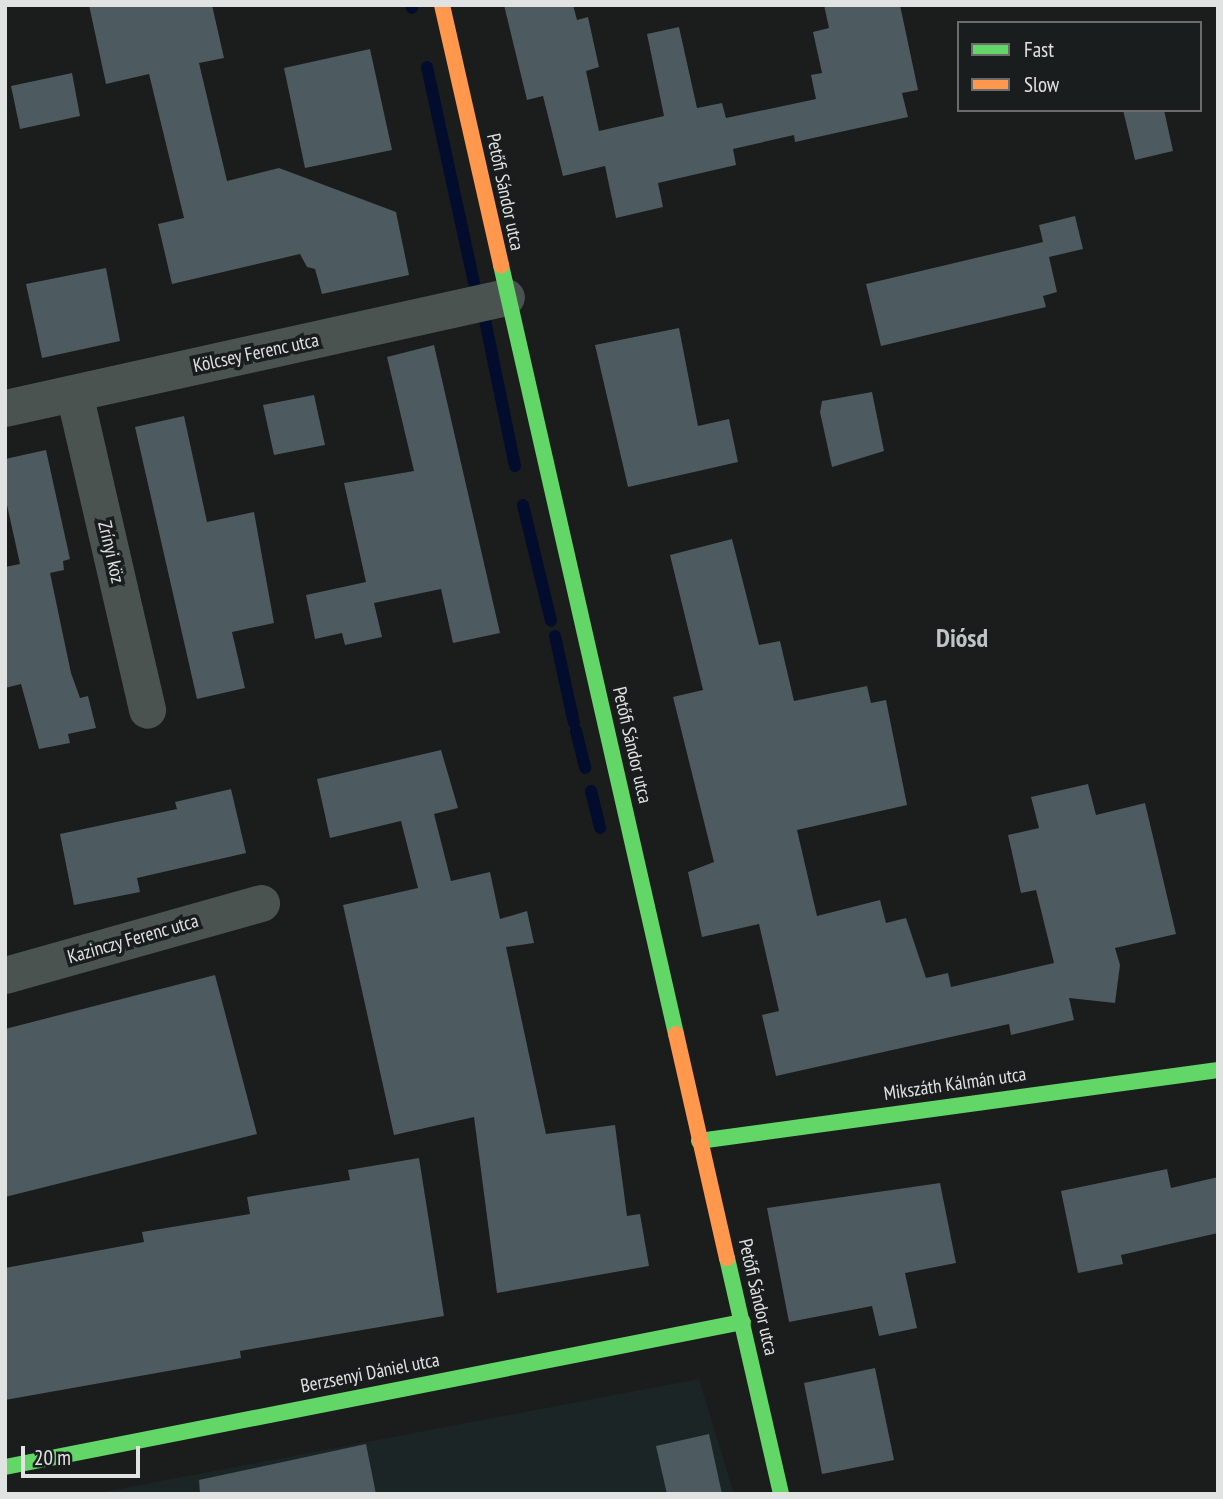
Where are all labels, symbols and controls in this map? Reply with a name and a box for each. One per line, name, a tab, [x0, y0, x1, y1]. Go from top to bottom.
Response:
legend	[957, 21, 1202, 112]
text: Fast	[1024, 36, 1054, 63]
text: Slow	[1024, 71, 1059, 98]
street label: Petőfi Sándor utca	[481, 131, 529, 253]
street label: Kölcsey Ferenc utca	[191, 328, 321, 378]
street label: Zrínyi köz	[93, 519, 129, 585]
district label: Diósd	[936, 622, 988, 654]
street label: Petőfi Sándor utca	[608, 685, 656, 805]
street label: Kazinczy Ferenc utca	[65, 909, 201, 969]
street label: Mikszáth Kálmán utca	[882, 1063, 1028, 1105]
street label: Petőfi Sándor utca	[734, 1237, 782, 1357]
street label: Berzsenyi Dániel utca	[299, 1348, 441, 1398]
scale bar	[24, 1432, 144, 1476]
text: 20 m	[34, 1444, 71, 1471]

